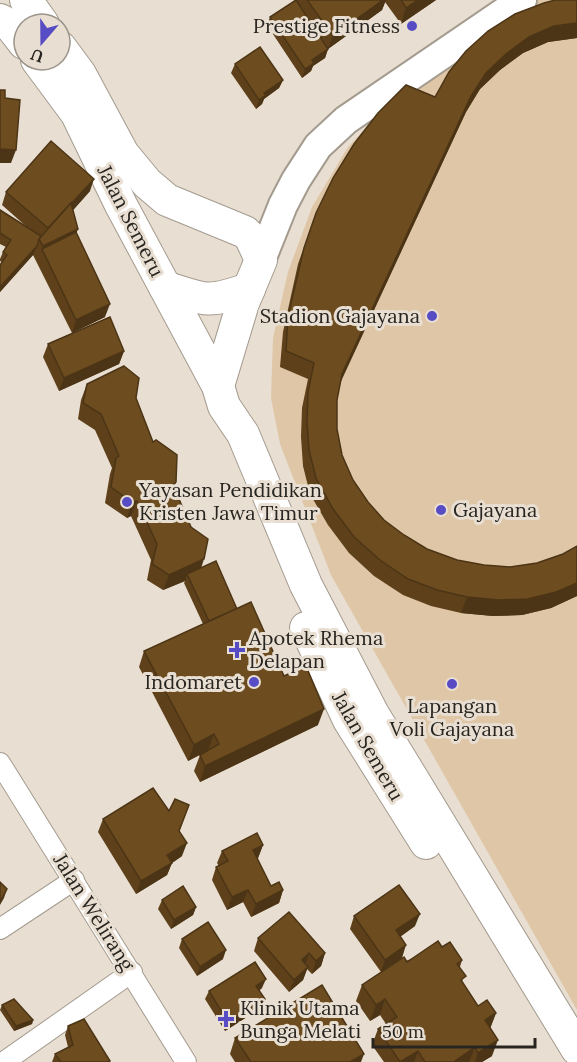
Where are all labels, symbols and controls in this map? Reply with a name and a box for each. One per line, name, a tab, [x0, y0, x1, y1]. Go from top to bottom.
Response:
north arrow	[12, 12, 72, 72]
place label: Prestige Fitness	[253, 13, 400, 38]
marker: Prestige Fitness	[405, 19, 419, 33]
text: U	[28, 45, 46, 68]
street label: Jalan Semeru	[92, 160, 170, 281]
place label: Stadion Gajayana	[260, 303, 420, 328]
marker: Stadion Gajayana	[425, 309, 439, 323]
place label: Yayasan Pendidikan Kristen Jawa Timur	[138, 477, 322, 525]
marker: Yayasan Pendidikan Kristen Jawa Timur	[120, 495, 134, 509]
place label: Gajayana	[453, 497, 537, 522]
marker: Gajayana	[434, 503, 448, 517]
place label: Apotek Rhema Delapan	[248, 625, 383, 673]
marker: Apotek Rhema Delapan	[230, 643, 244, 657]
place label: Indomaret	[145, 669, 242, 694]
marker: Indomaret	[247, 675, 261, 689]
marker: Lapangan Voli Gajayana	[445, 677, 459, 691]
street label: Jalan Semeru	[327, 686, 410, 805]
place label: Lapangan Voli Gajayana	[389, 693, 514, 741]
street label: Jalan Welirang	[48, 848, 141, 976]
place label: Klinik Utama Bunga Melati	[240, 995, 361, 1043]
marker: Klinik Utama Bunga Melati	[217, 1010, 235, 1028]
scale bar	[373, 1011, 535, 1049]
text: 50 m	[382, 1020, 424, 1043]

